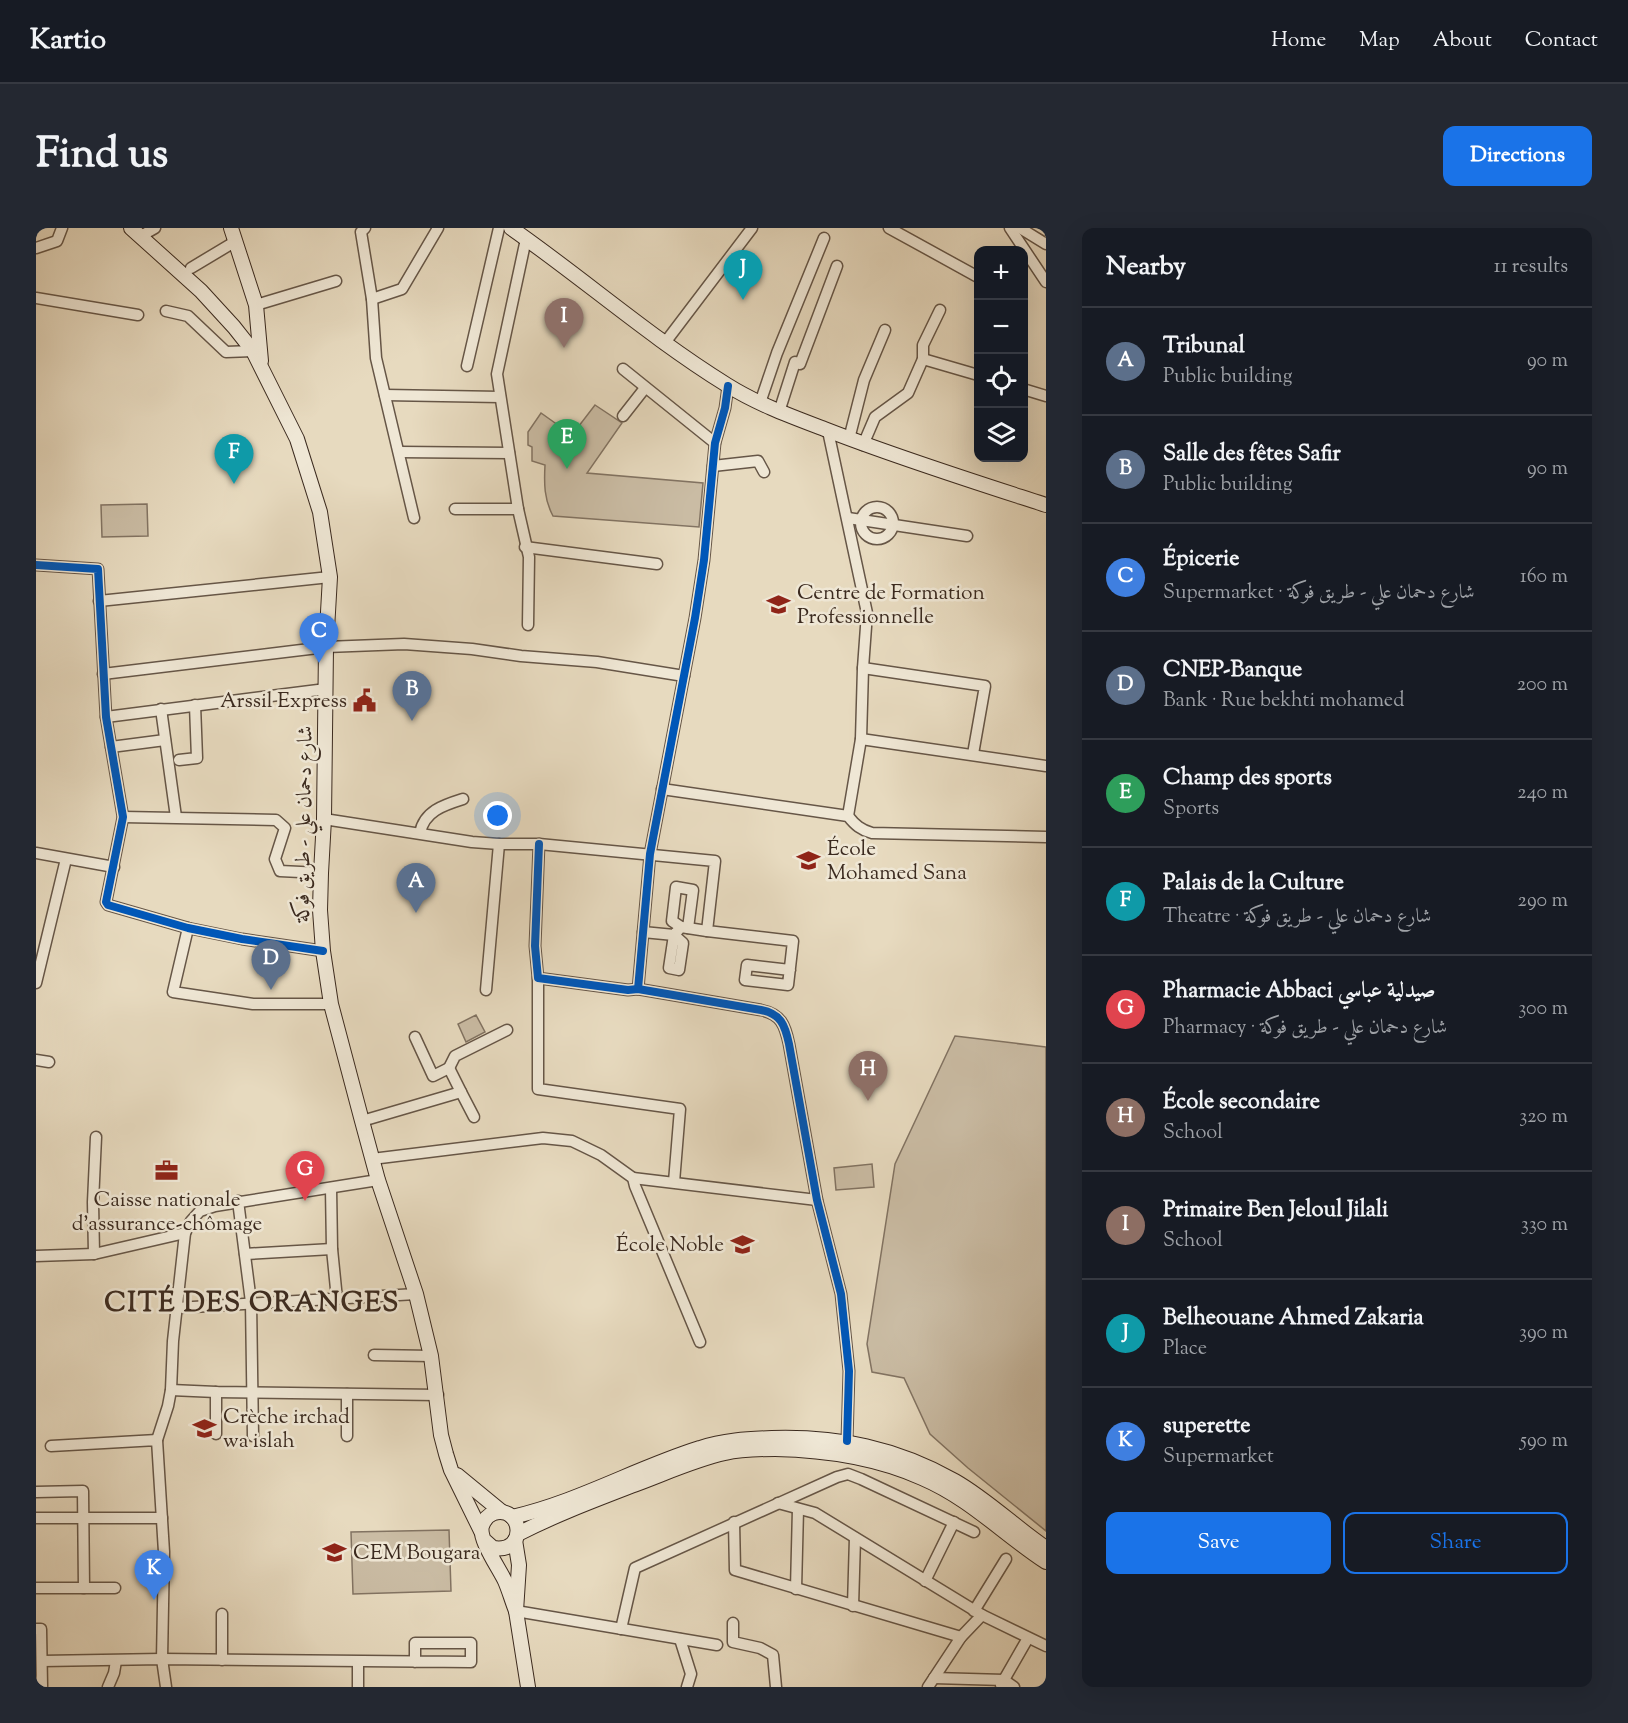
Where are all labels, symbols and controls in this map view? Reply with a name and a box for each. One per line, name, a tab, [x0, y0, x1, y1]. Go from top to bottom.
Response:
text: Kartio	[30, 21, 106, 61]
text: Home	[1271, 26, 1326, 56]
text: Map	[1359, 26, 1400, 56]
text: About	[1433, 26, 1492, 56]
text: Contact	[1525, 26, 1598, 56]
text: Find us	[36, 126, 168, 186]
button: Directions	[1443, 126, 1592, 186]
map controls	[974, 246, 1028, 462]
button: +	[974, 246, 1028, 300]
text: Nearby	[1106, 249, 1186, 286]
pin: J	[724, 250, 762, 300]
text: 11 results	[1494, 253, 1568, 282]
pin: I	[544, 298, 584, 348]
button: −	[974, 300, 1028, 354]
text: Tribunal	[1163, 331, 1245, 363]
text: A	[1117, 347, 1134, 376]
text: 90 m	[1527, 347, 1568, 376]
button: locate	[974, 354, 1028, 408]
text: Public building	[1163, 363, 1293, 392]
button: layers	[974, 408, 1028, 462]
pin: E	[548, 420, 586, 469]
pin: F	[214, 434, 254, 484]
text: Salle des fêtes Safir	[1163, 439, 1341, 471]
text: B	[1119, 455, 1132, 484]
text: 90 m	[1527, 455, 1568, 484]
text: Public building	[1163, 471, 1293, 500]
text: Épicerie	[1163, 544, 1239, 576]
text: C	[1117, 563, 1134, 592]
text: 160 m	[1520, 563, 1568, 592]
place label: Centre de Formation Professionnelle	[797, 579, 985, 633]
text: Supermarket · شارع دحمان علي - طريق فوكة	[1163, 579, 1475, 608]
school or university icon: Centre de Formation Professionnelle	[766, 591, 792, 617]
pin: C	[300, 614, 338, 663]
text: CNEP-Banque	[1163, 655, 1302, 687]
text: D	[1118, 671, 1133, 700]
text: 200 m	[1517, 671, 1568, 700]
pin: B	[392, 672, 431, 721]
place label: Arssil Express	[220, 687, 347, 717]
public building icon: Arssil Express	[352, 687, 378, 713]
text: Bank · Rue bekhti mohamed	[1163, 687, 1404, 716]
street label: شارع دحمان علي - طريق فوكة	[288, 725, 325, 924]
text: Champ des sports	[1163, 763, 1332, 795]
text: E	[1119, 779, 1132, 808]
text: 240 m	[1517, 779, 1568, 808]
text: Sports	[1163, 795, 1219, 824]
your location	[483, 801, 512, 830]
place label: École Mohamed Sana	[827, 835, 967, 889]
school or university icon: École Mohamed Sana	[796, 847, 822, 873]
pin: A	[396, 864, 436, 913]
text: Palais de la Culture	[1163, 868, 1344, 900]
text: F	[1120, 887, 1131, 916]
text: 290 m	[1518, 887, 1568, 916]
text: Theatre · شارع دحمان علي - طريق فوكة	[1163, 903, 1431, 932]
pin: D	[252, 940, 290, 990]
text: Pharmacie Abbaci صيدلية عباسي	[1163, 976, 1436, 1008]
text: G	[1117, 995, 1134, 1024]
text: 300 m	[1518, 995, 1568, 1024]
text: Pharmacy · شارع دحمان علي - طريق فوكة	[1163, 1014, 1447, 1043]
pin: H	[848, 1052, 888, 1101]
text: École secondaire	[1163, 1087, 1320, 1119]
text: H	[1118, 1103, 1133, 1132]
text: 320 m	[1519, 1103, 1568, 1132]
text: School	[1163, 1119, 1223, 1148]
pin: G	[286, 1152, 324, 1201]
office icon: Caisse nationale d'assurance-chômage	[154, 1158, 180, 1184]
place label: Caisse nationale d'assurance-chômage	[72, 1186, 262, 1240]
text: Primaire Ben Jeloul Jilali	[1163, 1195, 1388, 1227]
text: I	[1122, 1211, 1129, 1240]
text: 330 m	[1521, 1211, 1568, 1240]
text: School	[1163, 1227, 1223, 1256]
place label: École Noble	[616, 1231, 724, 1261]
school or university icon: École Noble	[729, 1231, 755, 1257]
district label: CITÉ DES ORANGES	[104, 1284, 400, 1324]
text: Belheouane Ahmed Zakaria	[1163, 1303, 1424, 1335]
text: J	[1123, 1319, 1128, 1348]
text: 390 m	[1519, 1319, 1568, 1348]
text: Place	[1163, 1335, 1207, 1364]
place label: Crèche irchad wa islah	[223, 1403, 350, 1457]
text: superette	[1163, 1411, 1250, 1443]
school or university icon: Crèche irchad wa islah	[192, 1415, 218, 1441]
text: K	[1118, 1427, 1133, 1456]
text: 590 m	[1520, 1427, 1568, 1456]
text: Supermarket	[1163, 1443, 1274, 1472]
button: Save	[1106, 1512, 1331, 1574]
button: Share	[1343, 1512, 1568, 1574]
school or university icon: CEM Bougara	[322, 1539, 348, 1565]
place label: CEM Bougara	[353, 1539, 481, 1569]
pin: K	[134, 1550, 174, 1600]

